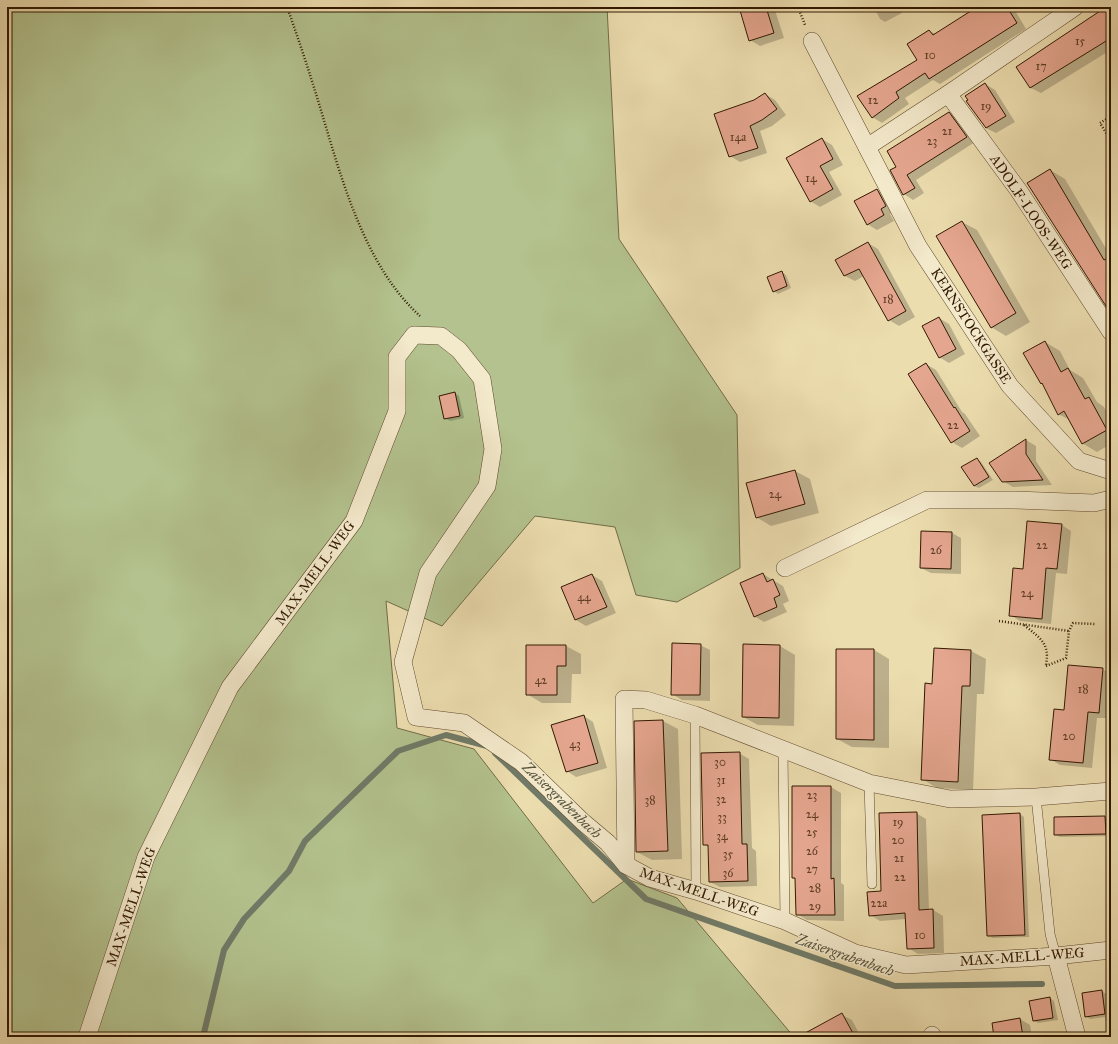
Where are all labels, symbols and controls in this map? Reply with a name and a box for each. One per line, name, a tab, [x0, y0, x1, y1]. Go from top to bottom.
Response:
house number: 15	[1075, 34, 1086, 48]
house number: 10	[924, 48, 936, 62]
house number: 17	[1035, 59, 1047, 73]
house number: 12	[868, 93, 878, 107]
house number: 19	[980, 99, 992, 113]
house number: 21	[942, 124, 953, 138]
house number: 14a	[730, 130, 747, 144]
house number: 23	[927, 134, 938, 148]
street label: ADOLF-LOOS-WEG	[986, 150, 1076, 273]
house number: 14	[805, 171, 817, 185]
street label: KERNSTOCKGASSE	[927, 265, 1015, 387]
house number: 18	[882, 292, 894, 306]
house number: 22	[947, 418, 959, 432]
house number: 24	[769, 487, 782, 501]
street label: MAX-MELL-WEG	[271, 517, 359, 629]
house number: 22	[1036, 538, 1048, 552]
house number: 26	[930, 543, 943, 557]
house number: 24	[1021, 586, 1034, 600]
house number: 44	[577, 590, 591, 604]
house number: 42	[535, 673, 547, 687]
house number: 18	[1077, 682, 1089, 696]
house number: 20	[1063, 729, 1075, 743]
house number: 43	[569, 737, 581, 751]
house number: 30	[714, 755, 726, 769]
water label: Zaisergrabenbach	[518, 757, 606, 843]
house number: 31	[716, 773, 726, 787]
house number: 23	[807, 788, 818, 802]
house number: 32	[716, 792, 726, 806]
house number: 38	[644, 793, 656, 807]
house number: 24	[806, 807, 819, 821]
house number: 33	[717, 810, 727, 824]
house number: 19	[892, 815, 904, 829]
house number: 25	[806, 825, 818, 839]
house number: 34	[716, 829, 728, 843]
house number: 20	[892, 833, 904, 847]
house number: 26	[806, 844, 819, 858]
street label: MAX-MELL-WEG	[103, 845, 159, 969]
house number: 35	[723, 847, 734, 861]
house number: 21	[894, 851, 905, 865]
house number: 27	[806, 862, 818, 876]
street label: MAX-MELL-WEG	[637, 864, 761, 920]
house number: 36	[723, 866, 734, 880]
house number: 22	[894, 870, 906, 884]
house number: 28	[809, 881, 821, 895]
house number: 22a	[871, 896, 888, 910]
house number: 29	[809, 899, 821, 913]
house number: 10	[914, 928, 926, 942]
water label: Zaisergrabenbach	[793, 929, 897, 980]
street label: MAX-MELL-WEG	[959, 944, 1085, 970]

